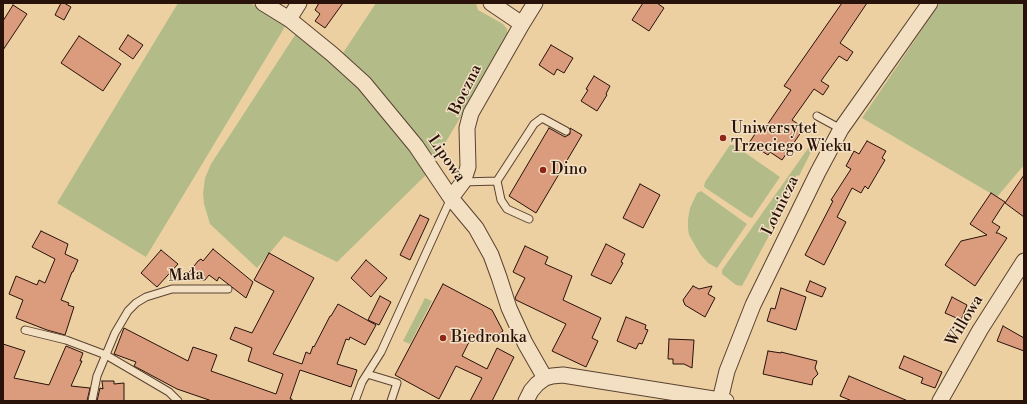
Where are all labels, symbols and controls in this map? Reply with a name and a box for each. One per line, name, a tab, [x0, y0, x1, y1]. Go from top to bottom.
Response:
street label: Boczna	[446, 62, 486, 118]
place label: Uniwersytet Trzeciego Wieku	[731, 119, 852, 157]
street label: Lipowa	[423, 132, 469, 186]
marker: Uniwersytet Trzeciego Wieku	[718, 133, 728, 143]
place label: Dino	[551, 160, 587, 180]
marker: Dino	[538, 165, 548, 175]
street label: Lotnicza	[758, 173, 804, 239]
street label: Mała	[168, 265, 204, 287]
street label: Willowa	[942, 292, 988, 350]
place label: Biedronka	[451, 328, 527, 348]
marker: Biedronka	[438, 333, 448, 343]

